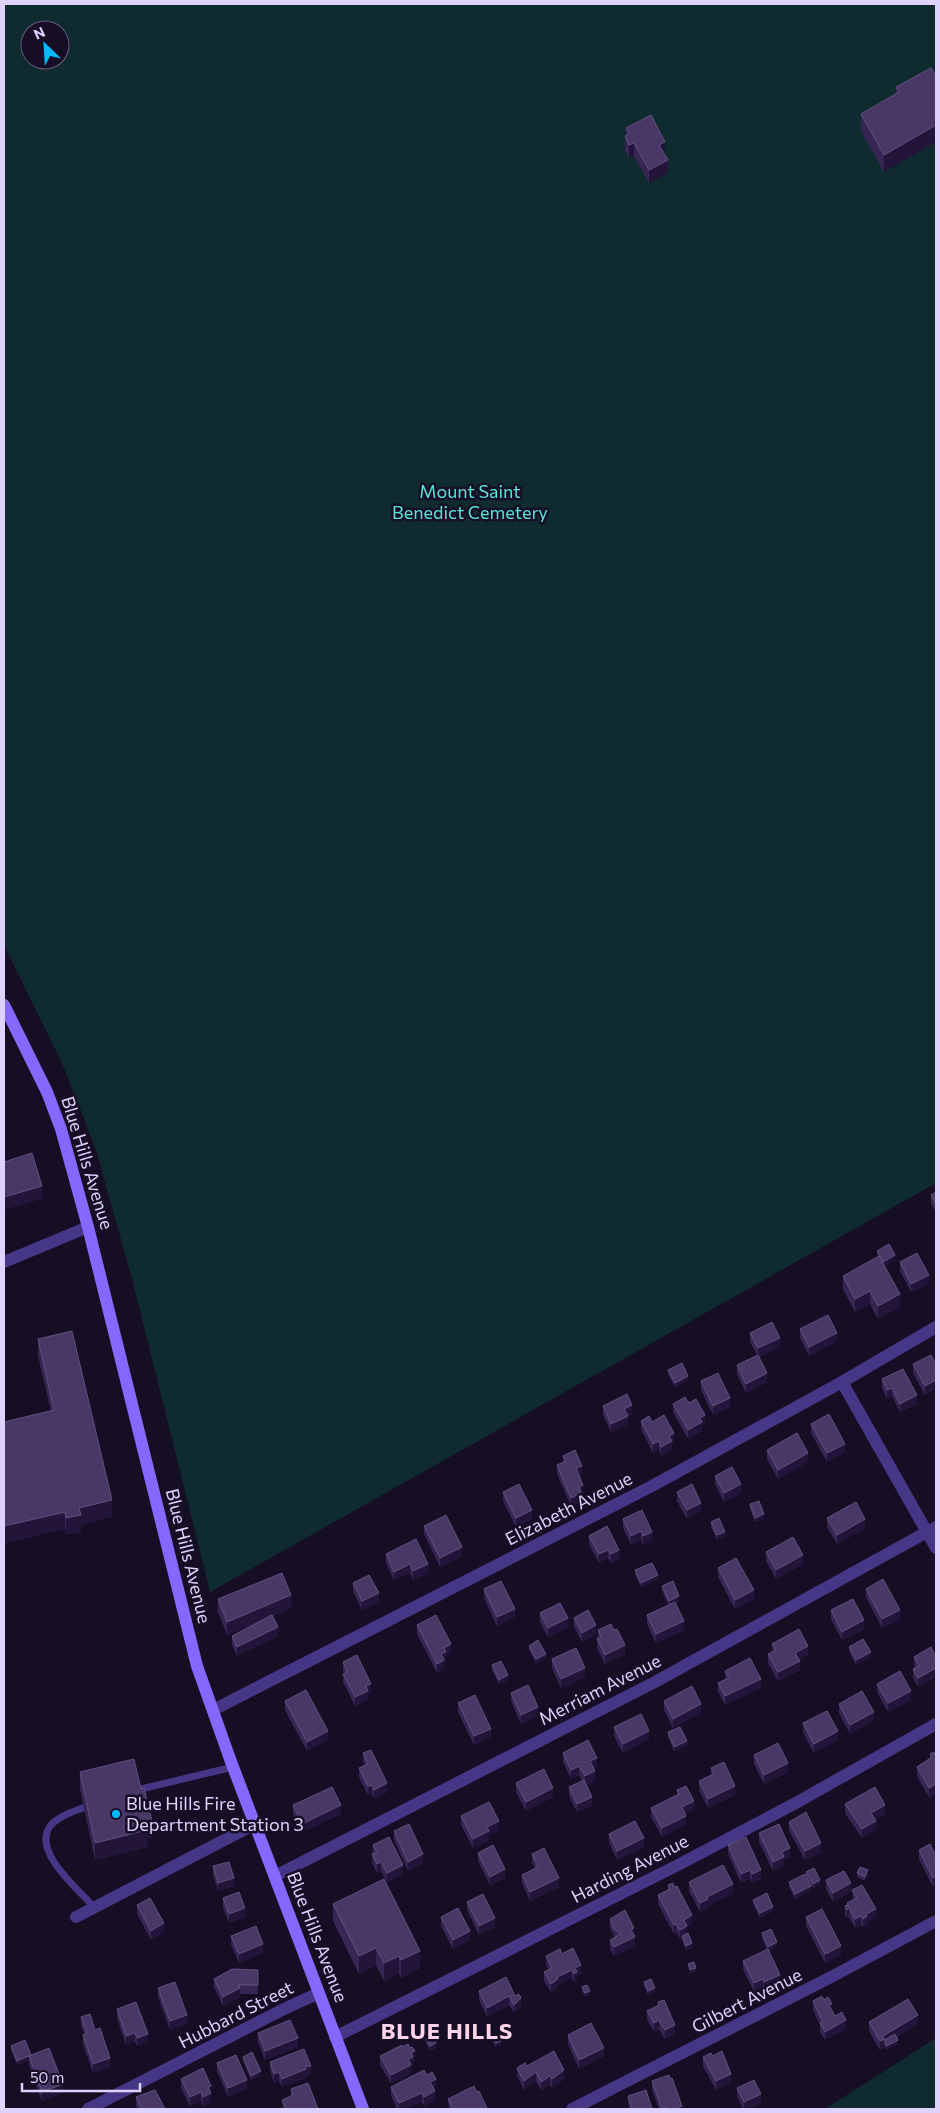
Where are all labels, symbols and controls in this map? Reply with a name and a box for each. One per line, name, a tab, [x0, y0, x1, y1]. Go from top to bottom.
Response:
north arrow	[20, 20, 70, 70]
text: N	[31, 23, 48, 43]
park label: Mount Saint Benedict Cemetery	[392, 480, 548, 523]
street label: Blue Hills Avenue	[57, 1093, 119, 1232]
street label: Elizabeth Avenue	[501, 1467, 636, 1550]
street label: Blue Hills Avenue	[162, 1486, 216, 1625]
street label: Merriam Avenue	[535, 1649, 664, 1729]
place label: Blue Hills Fire Department Station 3	[126, 1792, 304, 1835]
marker: Blue Hills Fire Department Station 3	[110, 1808, 122, 1820]
street label: Harding Avenue	[567, 1829, 692, 1907]
street label: Blue Hills Avenue	[283, 1868, 353, 2005]
street label: Gilbert Avenue	[688, 1963, 805, 2037]
street label: Hubbard Street	[174, 1976, 297, 2052]
district label: BLUE HILLS	[381, 2017, 513, 2044]
scale bar	[22, 2060, 140, 2092]
text: 50 m	[30, 2068, 64, 2086]

